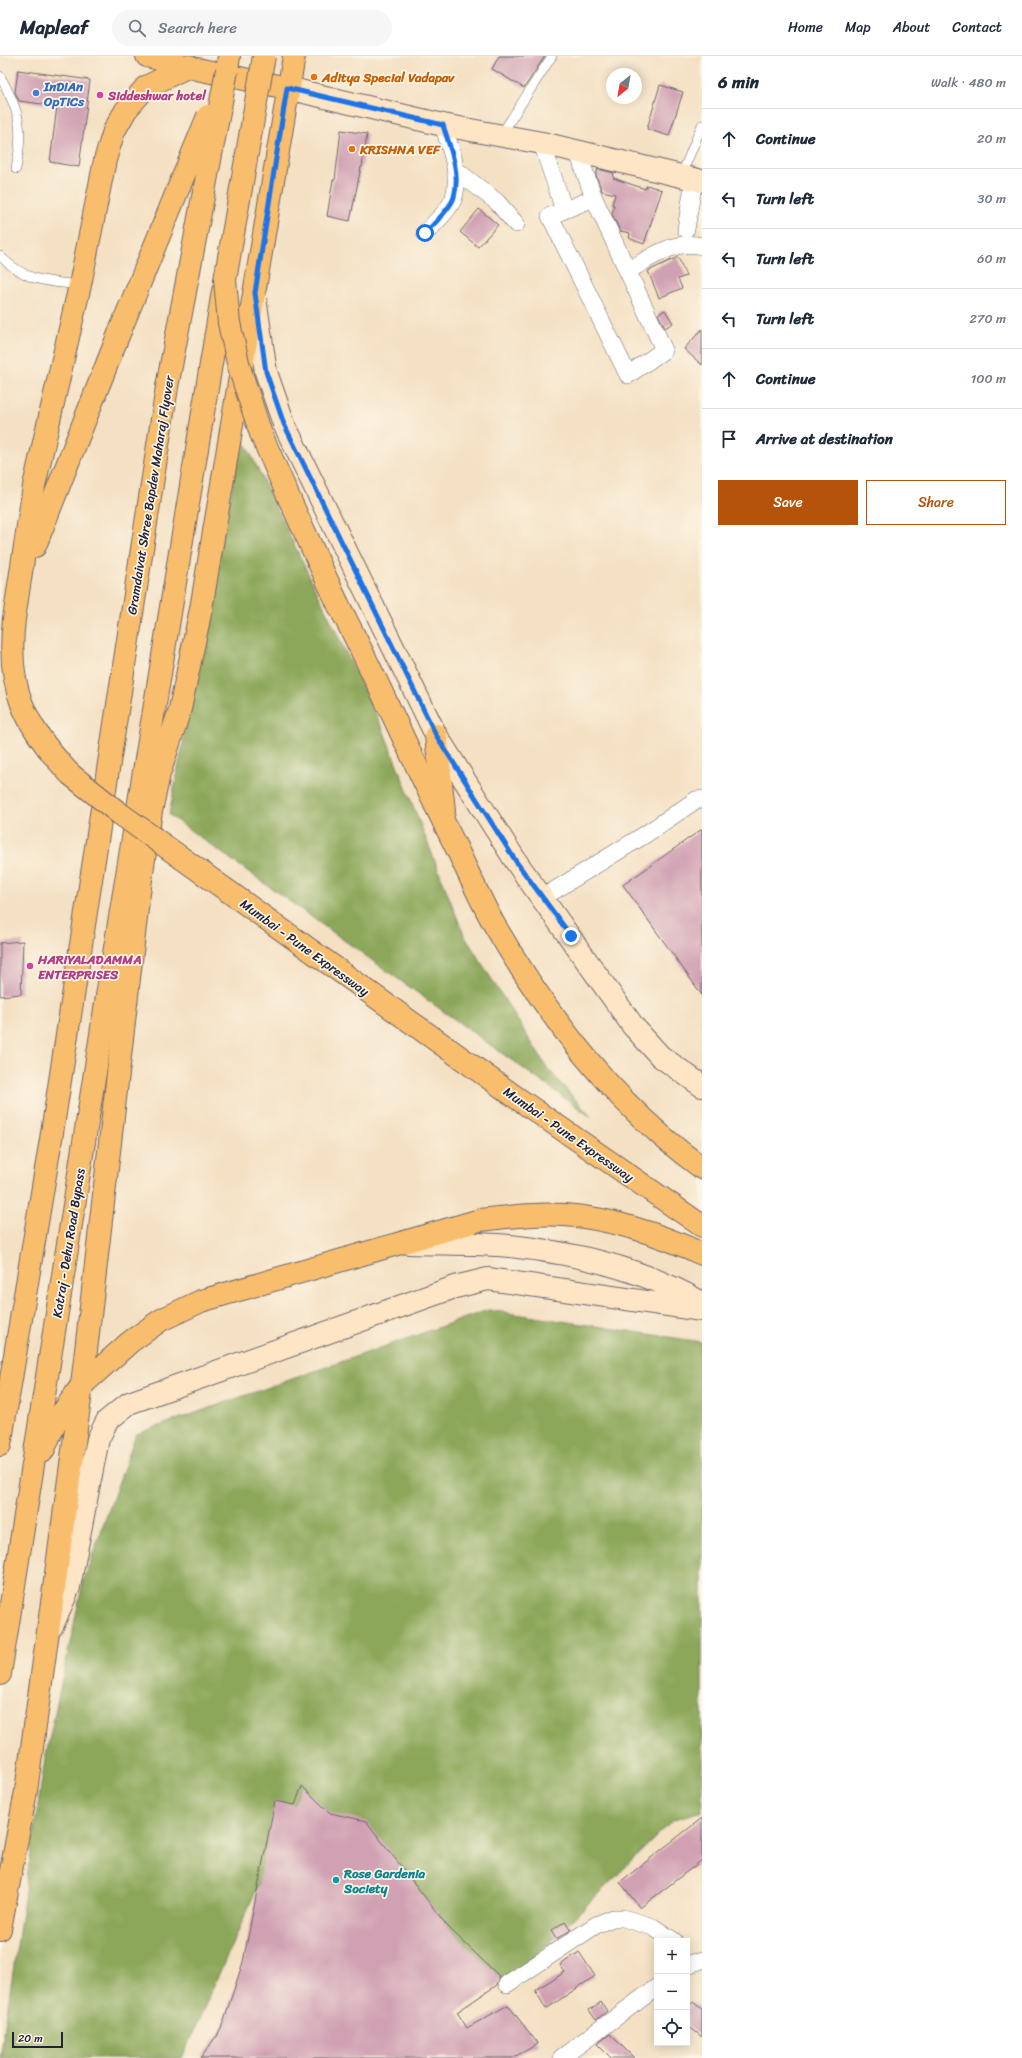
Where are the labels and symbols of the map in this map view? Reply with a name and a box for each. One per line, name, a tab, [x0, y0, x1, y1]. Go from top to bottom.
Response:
place label: Aditya Special Vadapav	[321, 66, 455, 89]
north arrow	[606, 68, 642, 104]
marker: Aditya Special Vadapav	[309, 72, 319, 82]
place label: InDiAn OpTiCs	[43, 75, 85, 113]
place label: Siddeshwar hotel	[107, 84, 207, 107]
marker: InDiAn OpTiCs	[31, 88, 41, 98]
marker: Siddeshwar hotel	[95, 90, 105, 100]
place label: KRISHNA VEF	[359, 138, 441, 161]
marker: KRISHNA VEF	[347, 144, 357, 154]
route start	[416, 224, 434, 242]
street label: Gramdaivat Shree Bapdev Maharaj Flyover	[120, 373, 181, 616]
street label: Mumbai - Pune Expressway	[235, 892, 374, 1002]
route end	[562, 927, 580, 945]
place label: HARIYALADAMMA ENTERPRISES	[37, 948, 141, 986]
marker: HARIYALADAMMA ENTERPRISES	[25, 961, 35, 971]
street label: Mumbai - Pune Expressway	[499, 1080, 639, 1188]
street label: Katraj - Dehu Road Bypass	[45, 1166, 92, 1319]
place label: Rose Gardenia Society	[343, 1862, 426, 1900]
marker: Rose Gardenia Society	[331, 1875, 341, 1885]
scale bar	[12, 2030, 63, 2049]

